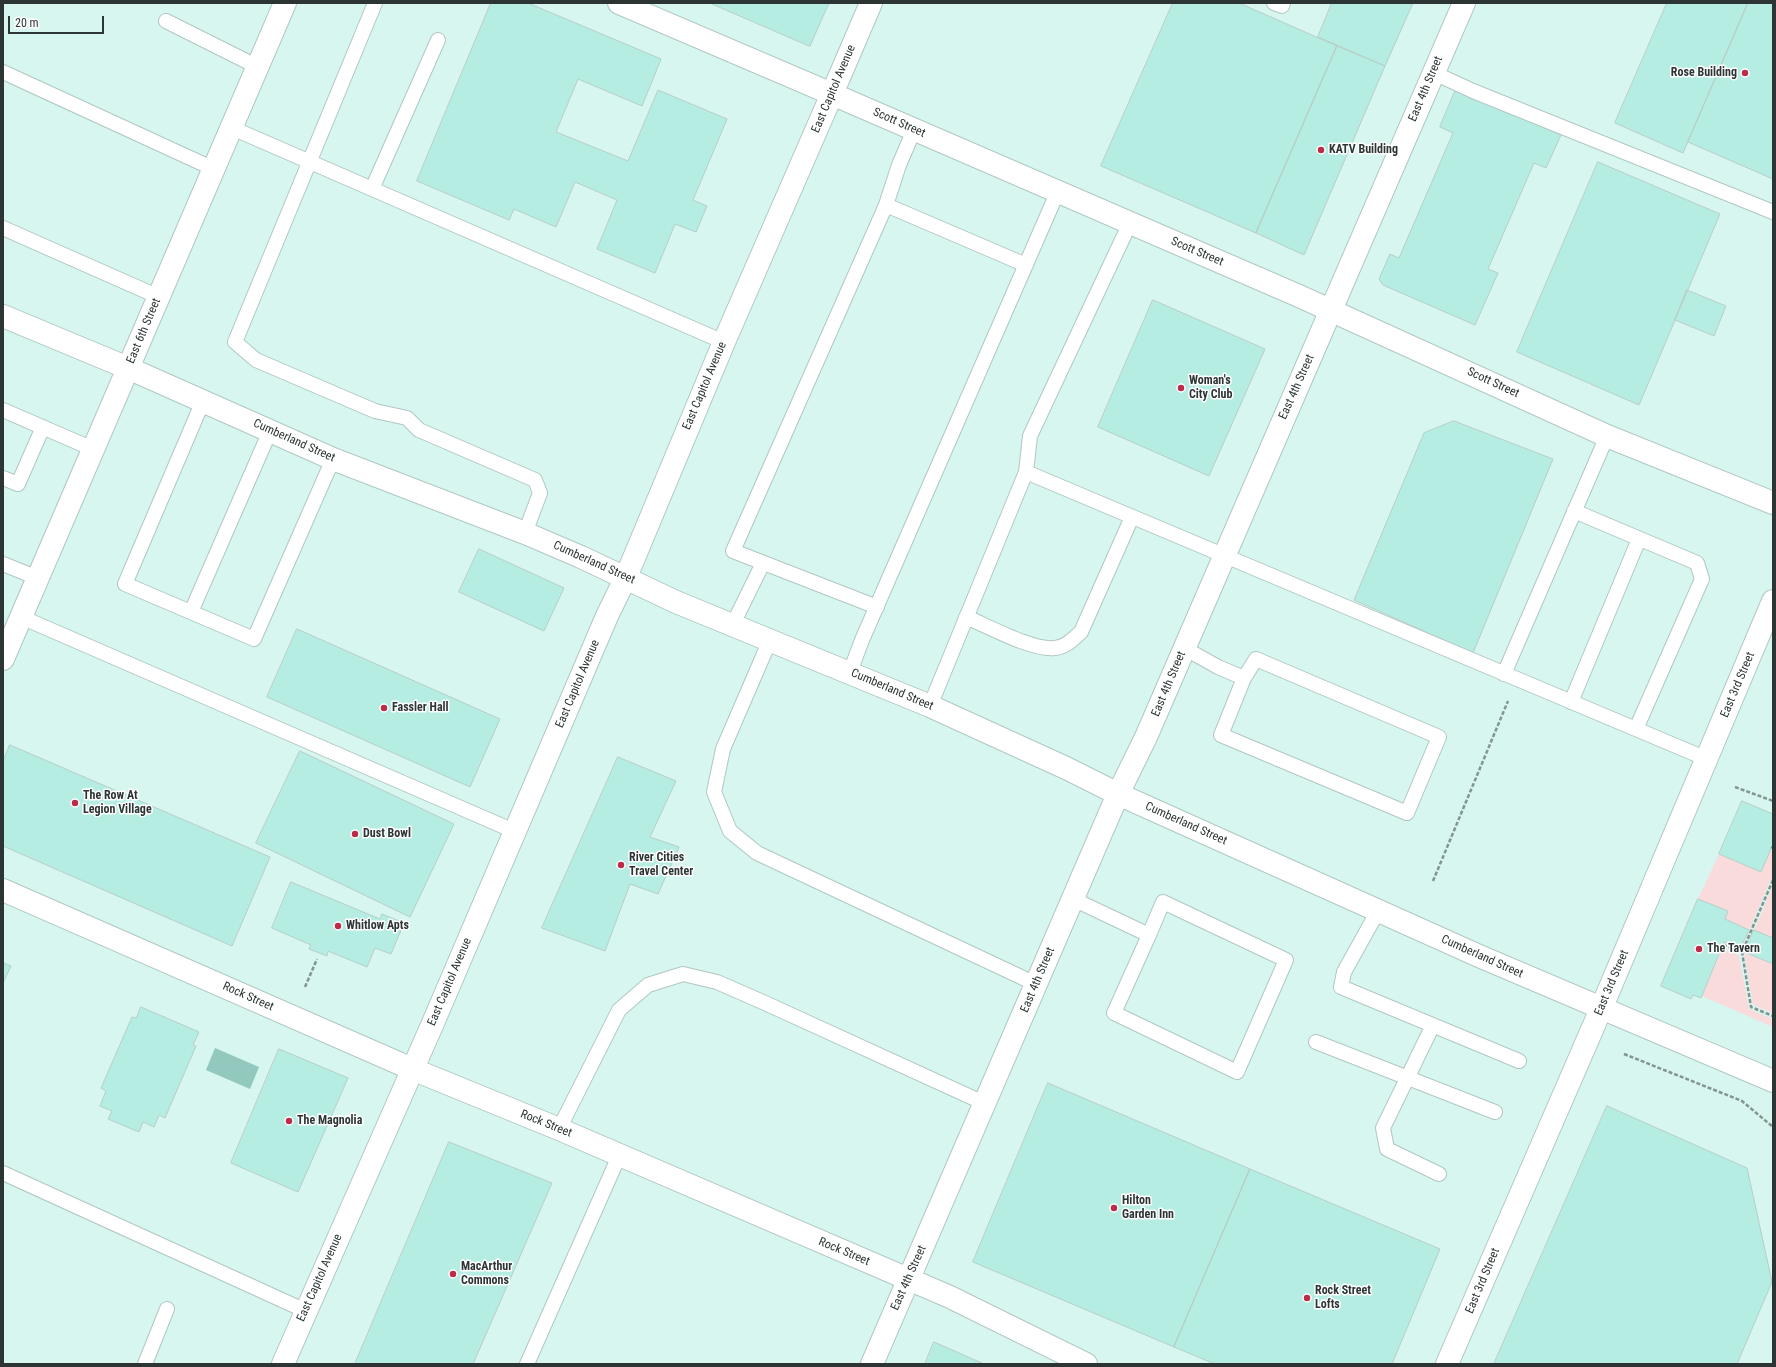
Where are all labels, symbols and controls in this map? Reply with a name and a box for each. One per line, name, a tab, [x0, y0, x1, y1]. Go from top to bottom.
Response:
scale bar	[10, 8, 106, 34]
text: 20 m	[15, 16, 39, 30]
street label: East Capitol Avenue	[809, 43, 859, 135]
street label: East 4th Street	[1406, 54, 1446, 124]
place label: Rose Building	[1671, 66, 1737, 80]
marker: Rose Building	[1740, 68, 1750, 78]
street label: Scott Street	[871, 105, 927, 141]
place label: KATV Building	[1329, 143, 1398, 157]
marker: KATV Building	[1316, 145, 1326, 155]
street label: Scott Street	[1169, 234, 1225, 270]
street label: East 6th Street	[124, 296, 164, 366]
street label: East Capitol Avenue	[680, 340, 730, 432]
street label: East 4th Street	[1276, 352, 1318, 422]
street label: Scott Street	[1465, 365, 1521, 401]
place label: Woman's City Club	[1189, 374, 1232, 402]
marker: Woman's City Club	[1176, 383, 1186, 393]
street label: Cumberland Street	[251, 417, 337, 465]
street label: Cumberland Street	[551, 539, 637, 587]
street label: East Capitol Avenue	[553, 638, 603, 730]
street label: East 4th Street	[1149, 649, 1189, 719]
street label: East 3rd Street	[1718, 650, 1758, 720]
street label: Cumberland Street	[849, 666, 935, 714]
place label: Fassler Hall	[392, 701, 449, 715]
marker: Fassler Hall	[379, 703, 389, 713]
place label: The Row At Legion Village	[83, 789, 152, 817]
marker: The Row At Legion Village	[70, 798, 80, 808]
street label: Cumberland Street	[1143, 800, 1229, 848]
place label: Dust Bowl	[363, 827, 411, 841]
marker: Dust Bowl	[350, 829, 360, 839]
place label: River Cities Travel Center	[629, 851, 693, 879]
marker: River Cities Travel Center	[616, 860, 626, 870]
place label: Whitlow Apts	[346, 919, 409, 933]
marker: Whitlow Apts	[333, 921, 343, 931]
street label: Cumberland Street	[1439, 933, 1525, 981]
street label: East Capitol Avenue	[425, 936, 475, 1028]
place label: The Tavern	[1707, 942, 1760, 956]
marker: The Tavern	[1694, 944, 1704, 954]
street label: East 4th Street	[1018, 945, 1058, 1015]
street label: East 3rd Street	[1592, 948, 1632, 1018]
street label: Rock Street	[220, 979, 276, 1015]
street label: Rock Street	[518, 1107, 574, 1141]
place label: The Magnolia	[297, 1114, 362, 1128]
marker: The Magnolia	[284, 1116, 294, 1126]
place label: Hilton Garden Inn	[1122, 1194, 1174, 1222]
marker: Hilton Garden Inn	[1109, 1203, 1119, 1213]
street label: East Capitol Avenue	[294, 1232, 346, 1324]
street label: Rock Street	[816, 1235, 872, 1269]
street label: East 4th Street	[888, 1243, 930, 1313]
street label: East 3rd Street	[1463, 1246, 1503, 1316]
place label: MacArthur Commons	[461, 1260, 512, 1288]
marker: MacArthur Commons	[448, 1269, 458, 1279]
place label: Rock Street Lofts	[1315, 1284, 1371, 1312]
marker: Rock Street Lofts	[1302, 1293, 1312, 1303]

